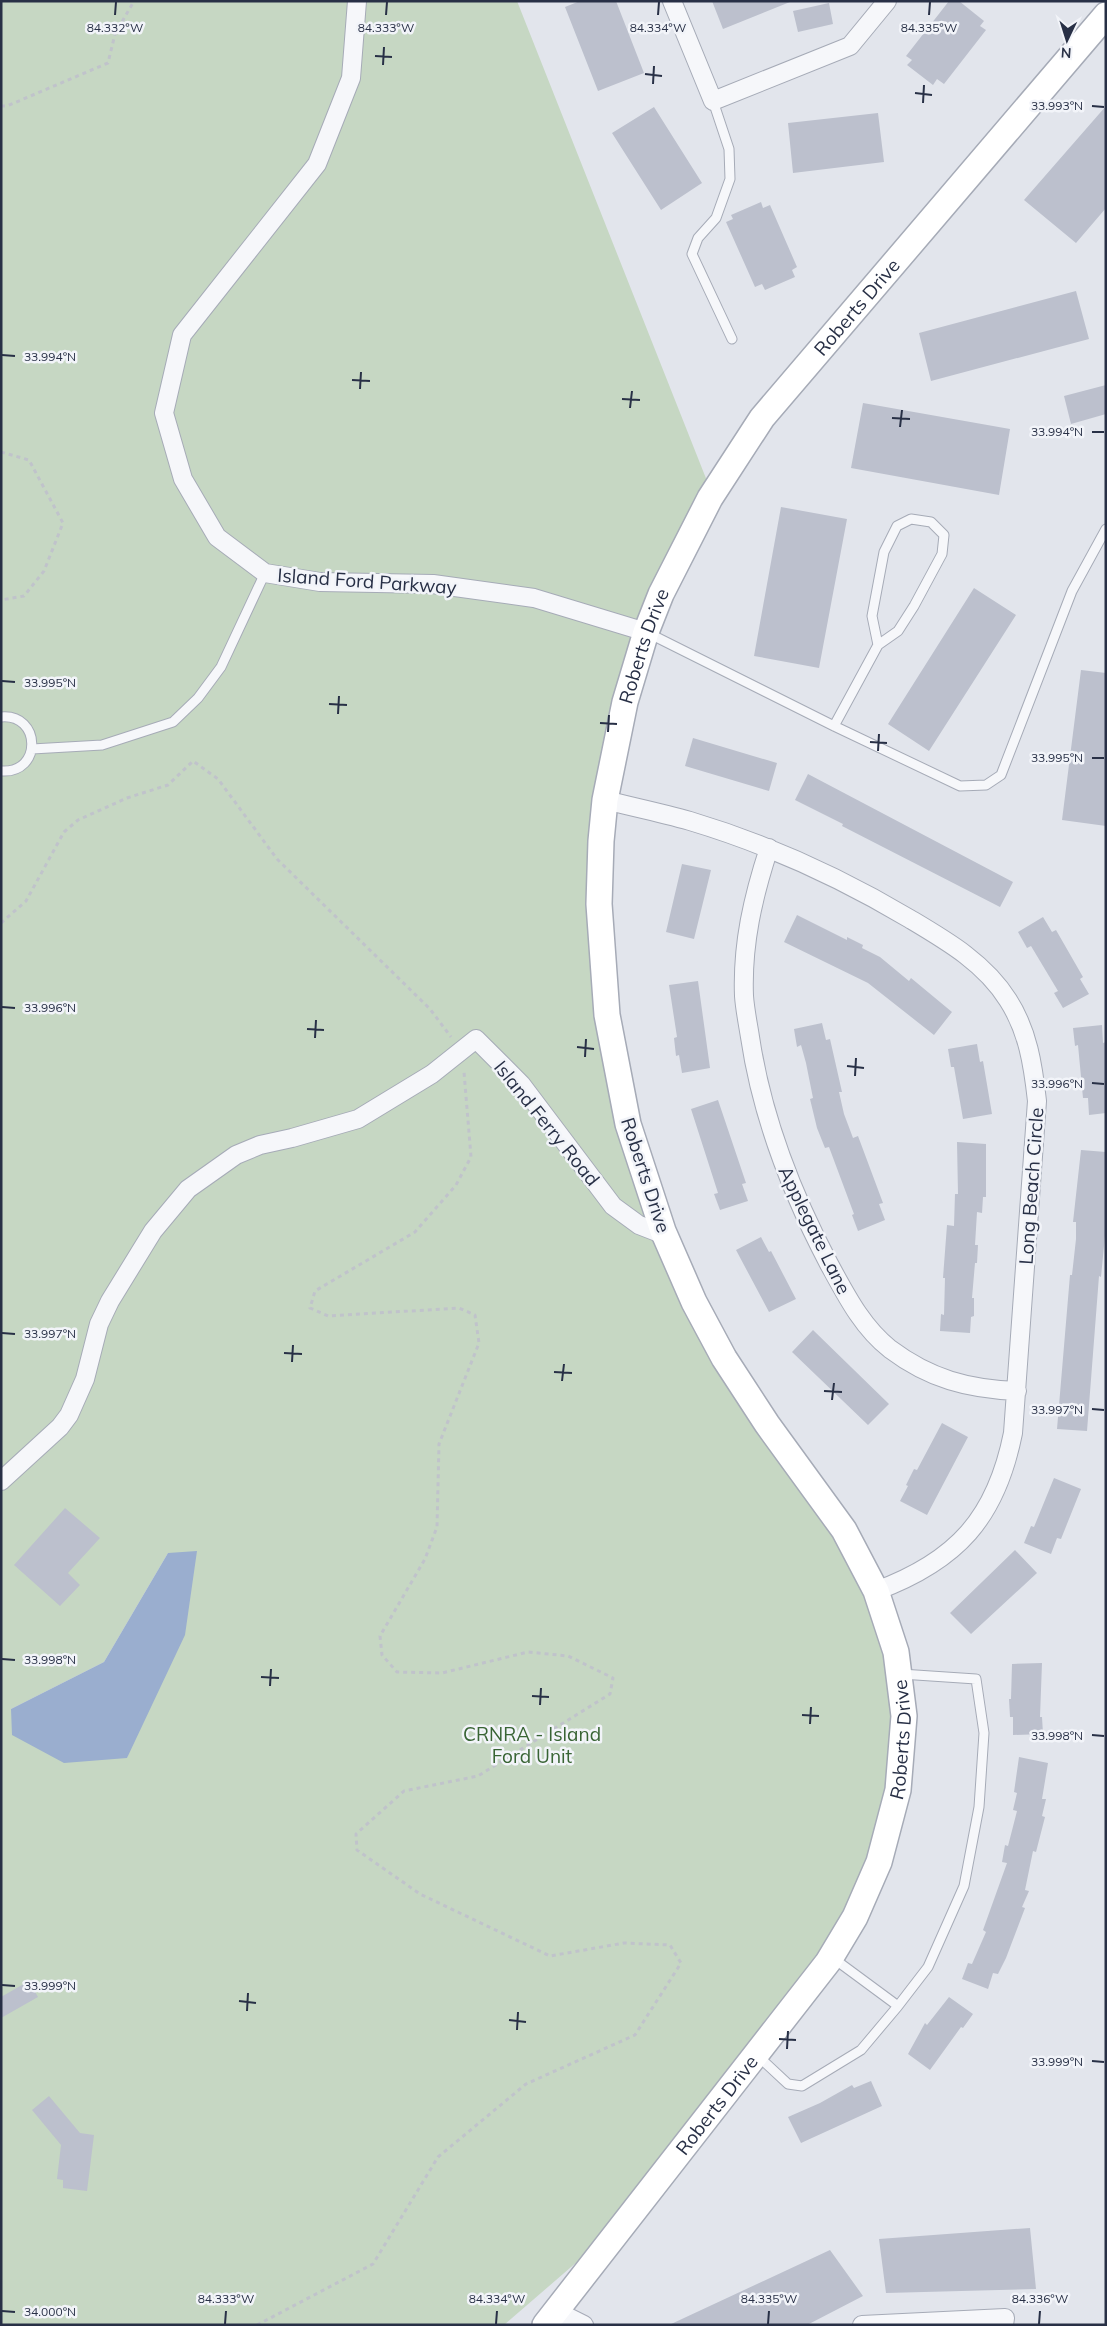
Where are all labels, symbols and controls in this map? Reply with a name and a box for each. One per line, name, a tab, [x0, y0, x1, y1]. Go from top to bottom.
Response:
north arrow	[1042, 15, 1092, 65]
text: 84.332°W	[87, 20, 143, 35]
text: 84.333°W	[358, 20, 414, 35]
text: 84.334°W	[630, 20, 686, 35]
text: 84.335°W	[901, 20, 957, 35]
text: N	[1060, 44, 1072, 62]
text: 33.993°N	[1031, 98, 1083, 113]
street label: Roberts Drive	[809, 254, 905, 360]
text: 33.994°N	[24, 349, 76, 364]
text: 33.994°N	[1031, 424, 1083, 439]
street label: Island Ford Parkway	[277, 563, 457, 599]
street label: Roberts Drive	[613, 585, 674, 706]
text: 33.995°N	[24, 675, 76, 690]
text: 33.995°N	[1031, 750, 1083, 765]
text: 33.996°N	[24, 1000, 76, 1015]
street label: Island Ferry Road	[489, 1055, 605, 1191]
text: 33.996°N	[1031, 1076, 1083, 1091]
street label: Long Beach Circle	[1014, 1107, 1048, 1265]
street label: Roberts Drive	[616, 1114, 676, 1236]
street label: Applegate Lane	[774, 1162, 856, 1298]
text: 33.997°N	[24, 1326, 76, 1341]
text: 33.997°N	[1031, 1402, 1083, 1417]
text: 33.998°N	[24, 1652, 76, 1667]
street label: Roberts Drive	[884, 1678, 916, 1802]
park label: CRNRA - Island Ford Unit	[463, 1722, 601, 1768]
text: 33.998°N	[1031, 1728, 1083, 1743]
text: 33.999°N	[24, 1978, 76, 1993]
street label: Roberts Drive	[670, 2050, 763, 2160]
text: 33.999°N	[1031, 2054, 1083, 2069]
text: 84.333°W	[198, 2291, 254, 2306]
text: 84.334°W	[469, 2291, 525, 2306]
text: 84.335°W	[741, 2291, 797, 2306]
text: 84.336°W	[1012, 2291, 1068, 2306]
text: 34.000°N	[24, 2304, 76, 2319]

